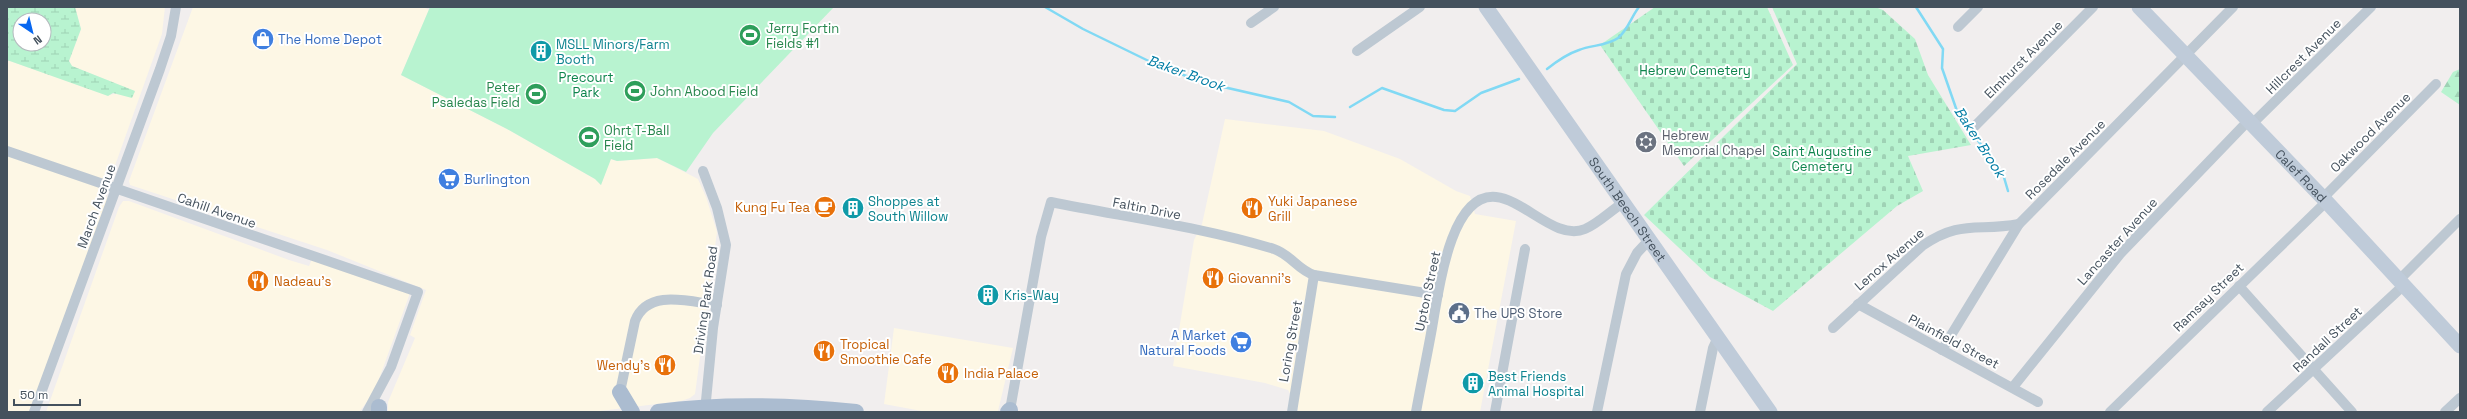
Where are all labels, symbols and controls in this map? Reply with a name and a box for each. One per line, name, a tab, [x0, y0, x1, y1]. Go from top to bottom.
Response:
north arrow	[12, 12, 52, 52]
street label: Hillcrest Avenue	[2262, 15, 2345, 98]
street label: Elmhurst Avenue	[1981, 17, 2066, 102]
place label: Jerry Fortin Fields #1	[766, 20, 839, 52]
sports icon: Jerry Fortin Fields #1	[737, 22, 763, 48]
shop icon: The Home Depot	[250, 26, 276, 52]
place label: The Home Depot	[278, 31, 382, 48]
text: N	[31, 32, 45, 48]
place label: MSLL Minors/Farm Booth	[556, 36, 670, 68]
building icon: MSLL Minors/Farm Booth	[528, 38, 554, 64]
water label: Baker Brook	[1145, 51, 1228, 96]
park label: Hebrew Cemetery	[1639, 62, 1751, 79]
park label: Precourt Park	[559, 69, 613, 101]
sports icon: John Abood Field	[622, 78, 648, 104]
place label: Peter Psaledas Field	[432, 79, 520, 111]
sports icon: Peter Psaledas Field	[523, 81, 549, 107]
place label: John Abood Field	[650, 83, 758, 100]
street label: Oakwood Avenue	[2327, 89, 2414, 176]
water label: Baker Brook	[1950, 103, 2010, 182]
street label: Rosedale Avenue	[2022, 116, 2109, 203]
place label: Ohrt T-Ball Field	[604, 122, 669, 154]
sports icon: Ohrt T-Ball Field	[576, 124, 602, 150]
place label: Hebrew Memorial Chapel	[1662, 127, 1765, 159]
synagogue icon: Hebrew Memorial Chapel	[1633, 129, 1659, 155]
park label: Saint Augustine Cemetery	[1772, 143, 1872, 175]
street label: Calef Road	[2271, 146, 2331, 206]
street label: South Beech Street	[1585, 154, 1670, 265]
street label: March Avenue	[73, 162, 120, 251]
supermarket icon: Burlington	[436, 166, 462, 192]
place label: Burlington	[464, 171, 530, 188]
street label: Cahill Avenue	[175, 189, 259, 232]
place label: Shoppes at South Willow	[868, 193, 948, 225]
place label: Yuki Japanese Grill	[1268, 193, 1357, 225]
cafe icon: Kung Fu Tea	[812, 194, 838, 220]
street label: Faltin Drive	[1111, 194, 1182, 223]
street label: Lancaster Avenue	[2074, 194, 2161, 289]
building icon: Shoppes at South Willow	[840, 195, 866, 221]
restaurant icon: Yuki Japanese Grill	[1239, 195, 1265, 221]
place label: Kung Fu Tea	[735, 199, 811, 216]
street label: Lenox Avenue	[1851, 224, 1928, 294]
street label: Driving Park Road	[690, 245, 721, 355]
street label: Upton Street	[1411, 249, 1444, 333]
street label: Ramsay Street	[2169, 259, 2247, 335]
restaurant icon: Giovanni's	[1200, 265, 1226, 291]
restaurant icon: Nadeau's	[245, 268, 271, 294]
place label: Giovanni's	[1228, 270, 1291, 287]
place label: Nadeau's	[274, 273, 331, 290]
building icon: Kris-Way	[975, 282, 1001, 308]
place label: Kris-Way	[1004, 287, 1059, 304]
street label: Loring Street	[1275, 299, 1306, 383]
public building icon: The UPS Store	[1446, 300, 1472, 326]
street label: Randall Street	[2289, 303, 2366, 376]
place label: The UPS Store	[1474, 305, 1563, 322]
street label: Plainfield Street	[1905, 310, 2002, 373]
place label: A Market Natural Foods	[1139, 327, 1226, 359]
supermarket icon: A Market Natural Foods	[1228, 329, 1254, 355]
place label: Tropical Smoothie Cafe	[840, 336, 932, 368]
restaurant icon: Tropical Smoothie Cafe	[811, 338, 837, 364]
restaurant icon: Wendy's	[652, 352, 678, 378]
place label: Wendy's	[597, 357, 650, 374]
restaurant icon: India Palace	[935, 360, 961, 386]
place label: India Palace	[964, 365, 1039, 382]
place label: Best Friends Animal Hospital	[1488, 368, 1584, 400]
building icon: Best Friends Animal Hospital	[1460, 370, 1486, 396]
scale bar	[14, 381, 80, 407]
text: 50 m	[20, 387, 48, 403]

